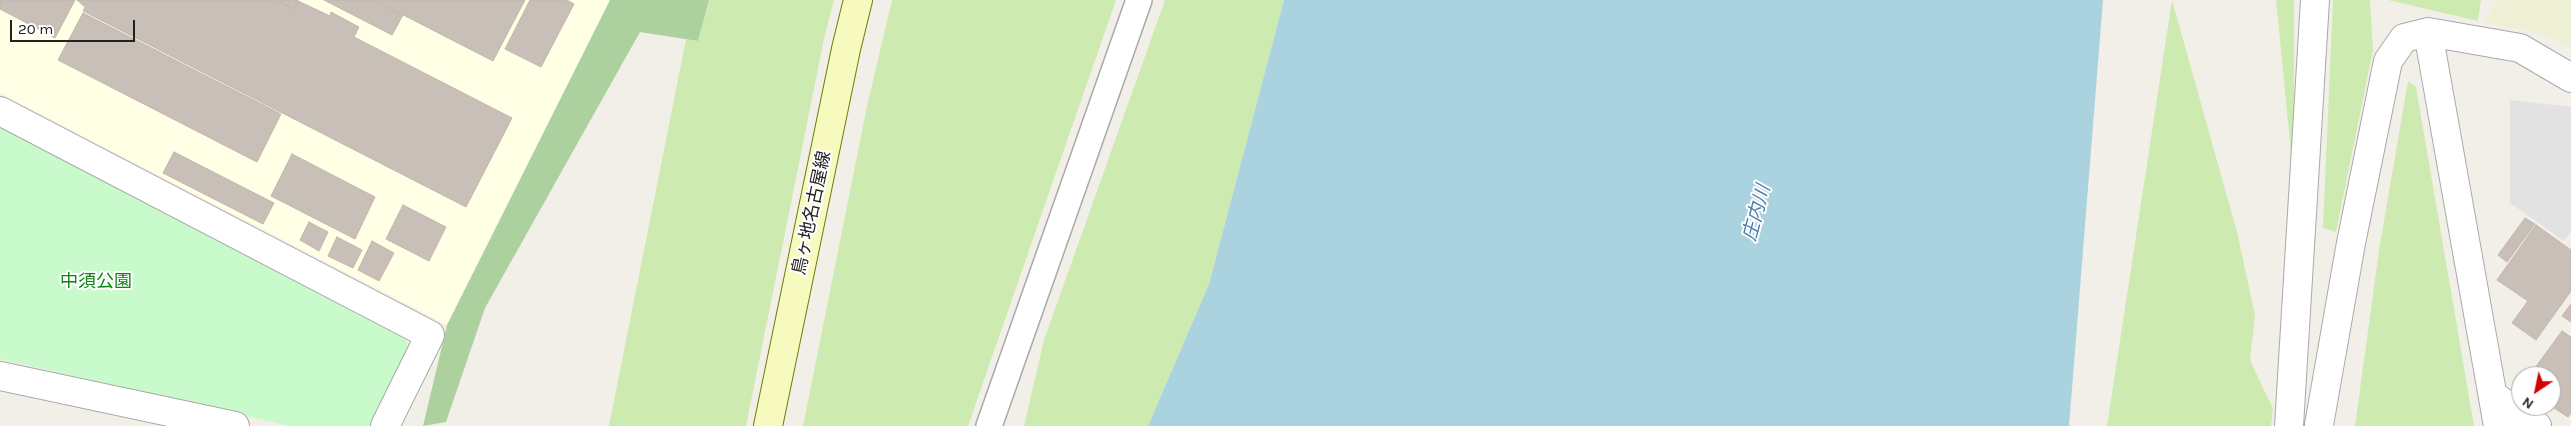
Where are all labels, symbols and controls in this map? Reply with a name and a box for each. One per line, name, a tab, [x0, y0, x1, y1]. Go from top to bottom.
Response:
scale bar	[12, 10, 138, 42]
text: 20 m	[18, 20, 53, 38]
street label: 鳥ヶ地名古屋線	[788, 149, 836, 277]
water label: 庄内川	[1739, 183, 1775, 243]
park label: 中須公園	[60, 271, 132, 293]
north arrow	[2511, 366, 2561, 416]
text: N	[2519, 393, 2537, 413]

